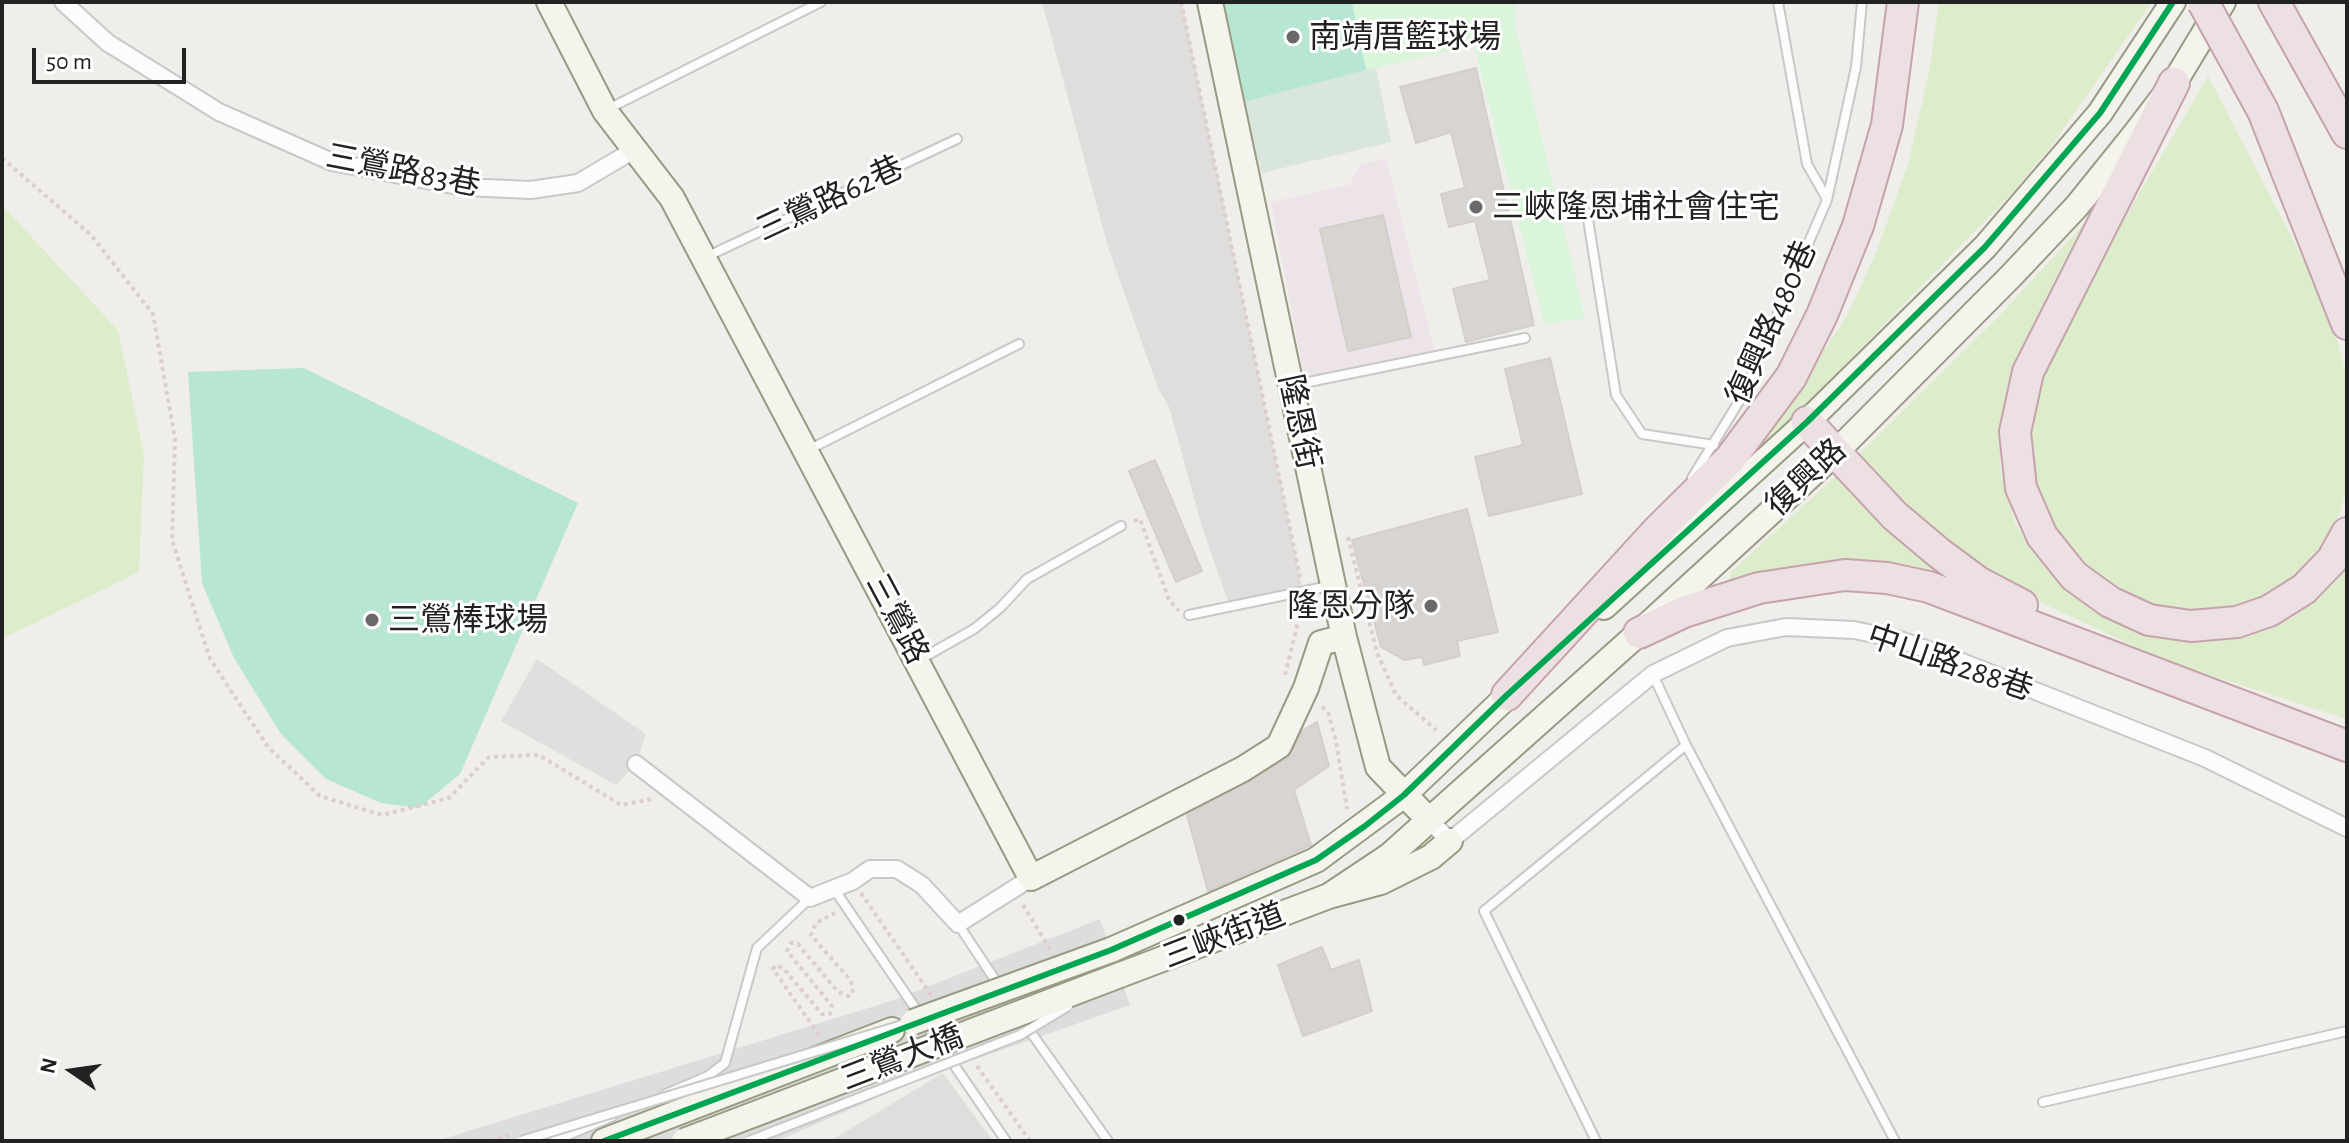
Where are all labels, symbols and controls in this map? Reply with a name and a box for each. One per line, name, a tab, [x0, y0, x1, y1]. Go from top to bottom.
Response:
place label: 南靖厝籃球場	[1309, 18, 1501, 56]
marker: 南靖厝籃球場	[1284, 28, 1302, 46]
scale bar	[36, 32, 190, 82]
text: 50 m	[46, 50, 92, 74]
street label: 三鶯路83巷	[323, 137, 483, 205]
street label: 三鶯路62巷	[750, 148, 910, 250]
place label: 三峽隆恩埔社會住宅	[1492, 188, 1780, 226]
marker: 三峽隆恩埔社會住宅	[1467, 198, 1485, 216]
street label: 復興路480巷	[1719, 235, 1825, 411]
street label: 隆恩街	[1270, 371, 1328, 473]
street label: 復興路	[1758, 431, 1854, 525]
street label: 三鶯路	[858, 568, 936, 670]
place label: 隆恩分隊	[1287, 587, 1415, 625]
marker: 隆恩分隊	[1422, 597, 1440, 615]
place label: 三鶯棒球場	[388, 601, 548, 639]
marker: 三鶯棒球場	[363, 611, 381, 629]
street label: 中山路288巷	[1862, 617, 2038, 709]
street label: 三峽街道	[1157, 895, 1291, 977]
unlabelled marker	[1171, 912, 1187, 928]
street label: 三鶯大橋	[835, 1017, 969, 1099]
north arrow	[32, 1031, 112, 1111]
text: N	[36, 1056, 61, 1076]

